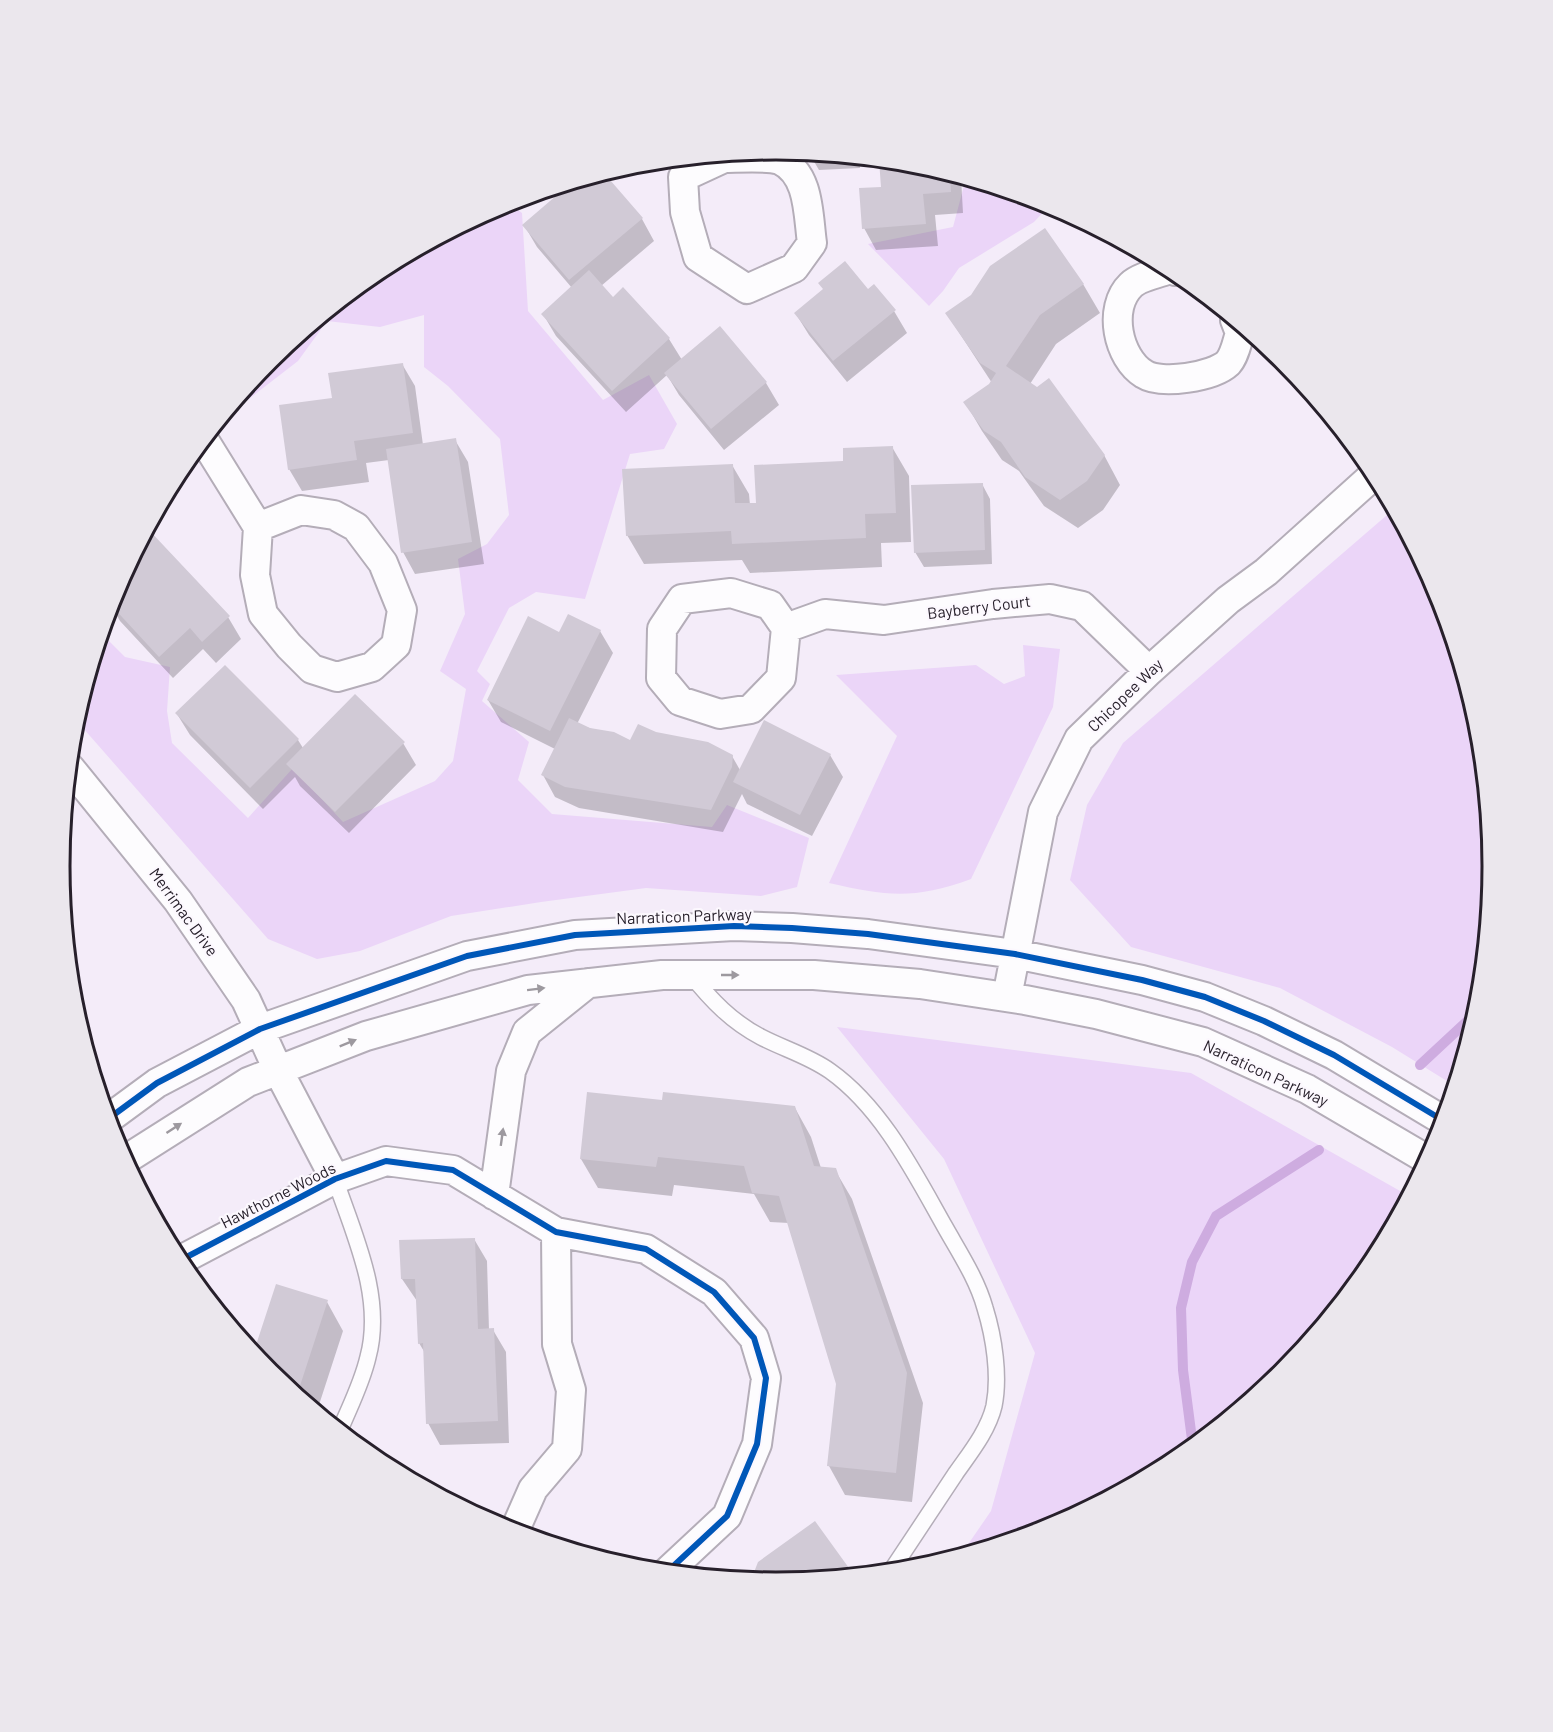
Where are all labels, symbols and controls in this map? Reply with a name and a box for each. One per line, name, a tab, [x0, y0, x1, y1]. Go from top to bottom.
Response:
street label: Bayberry Court	[926, 591, 1032, 622]
street label: Chicopee Way	[1083, 654, 1167, 735]
street label: Merrimac Drive	[146, 864, 223, 959]
street label: Narraticon Parkway	[616, 904, 753, 927]
one-way arrow	[720, 970, 739, 980]
one-way arrow	[526, 984, 545, 994]
street label: Narraticon Parkway	[1201, 1035, 1332, 1110]
one-way arrow	[340, 1038, 358, 1048]
one-way arrow	[166, 1123, 183, 1134]
one-way arrow	[497, 1127, 507, 1146]
street label: Hawthorne Woods	[217, 1157, 338, 1232]

